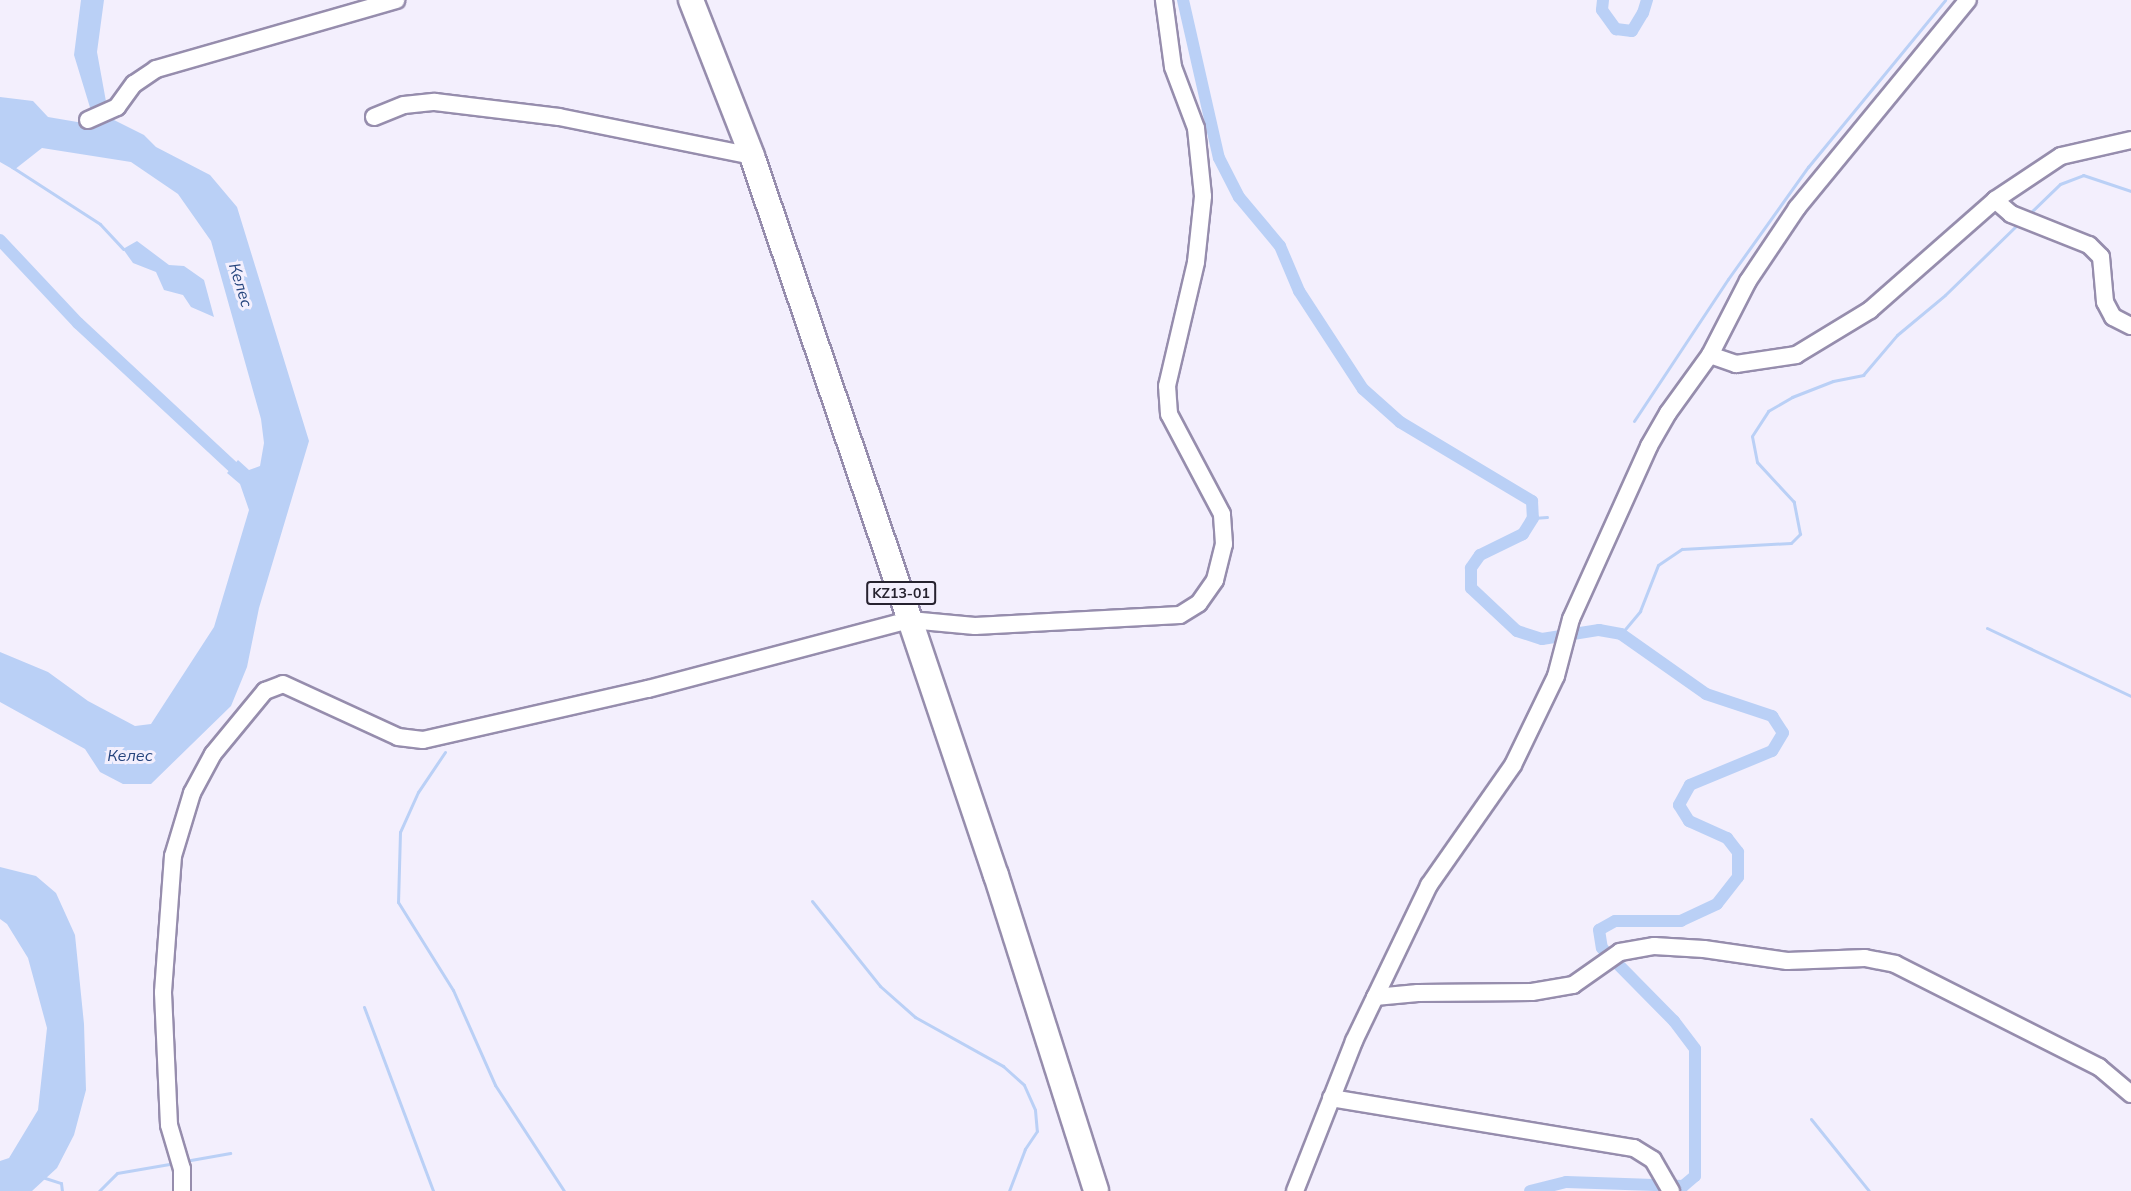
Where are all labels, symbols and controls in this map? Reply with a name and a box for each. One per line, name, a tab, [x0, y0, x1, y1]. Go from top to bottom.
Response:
water label: Келес	[225, 260, 257, 310]
road number: KZ13-01	[865, 582, 937, 604]
water label: Келес	[107, 745, 153, 765]

